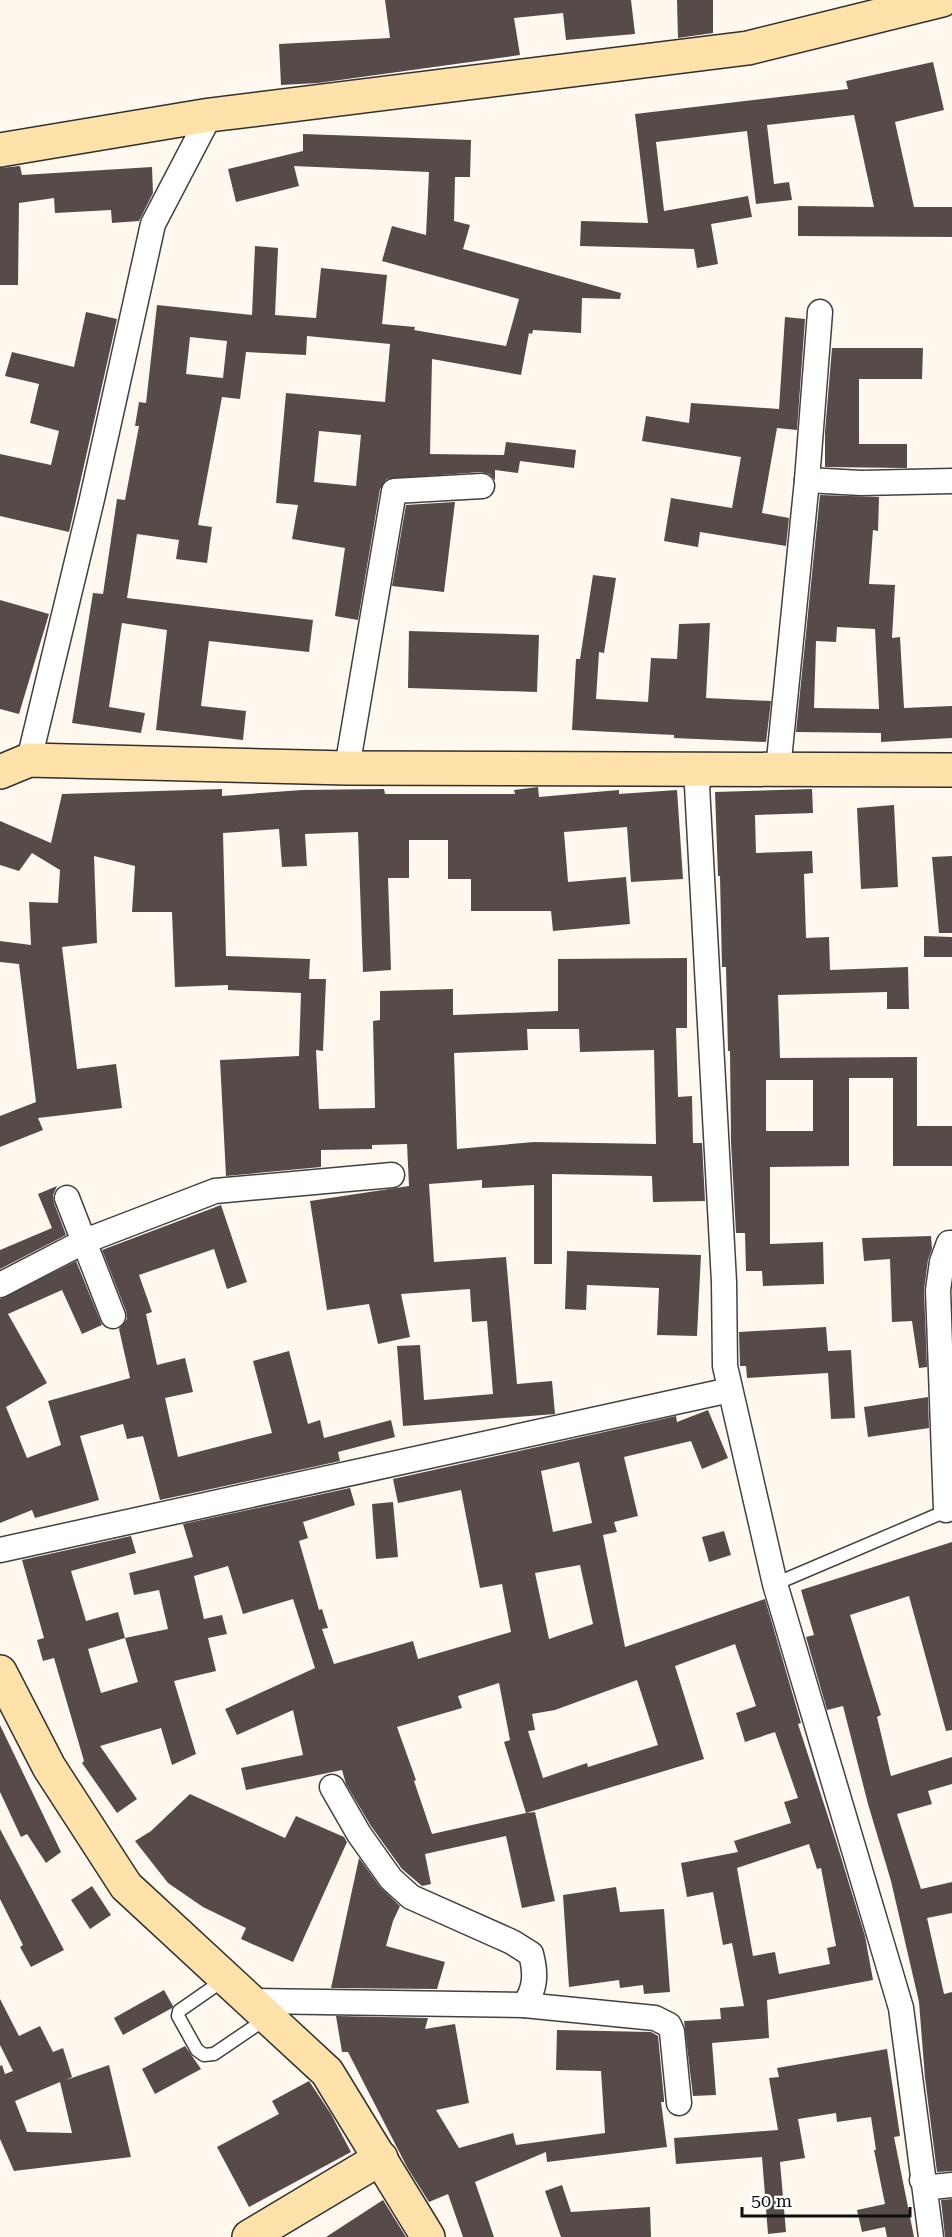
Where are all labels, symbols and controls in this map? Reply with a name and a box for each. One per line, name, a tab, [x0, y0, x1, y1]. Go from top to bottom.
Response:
scale bar	[742, 2180, 910, 2218]
text: 50 m	[751, 2190, 792, 2211]

